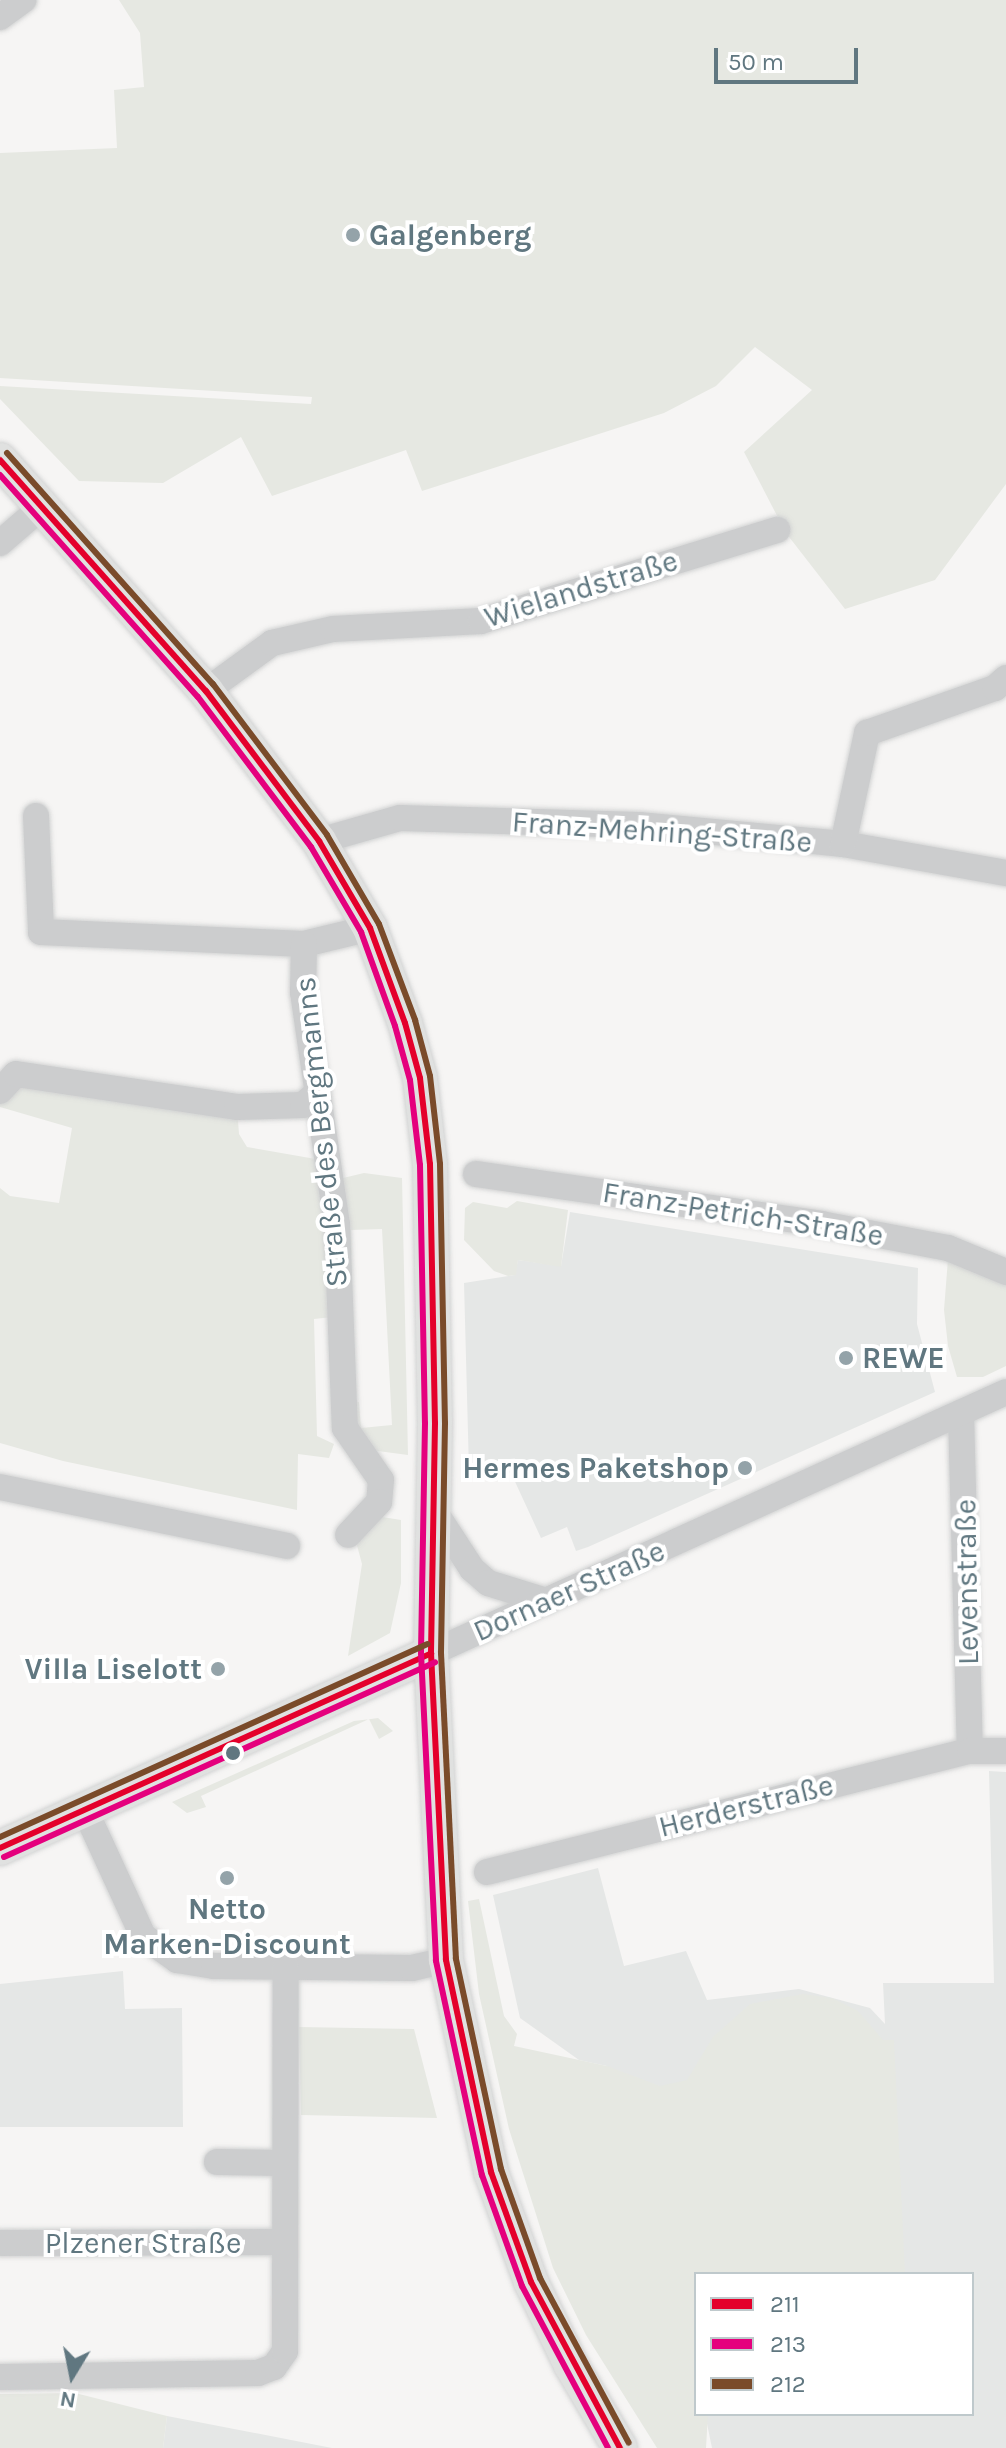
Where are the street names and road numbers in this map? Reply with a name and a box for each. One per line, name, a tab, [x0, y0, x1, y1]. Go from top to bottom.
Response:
street label: Wielandstraße	[480, 543, 682, 635]
street label: Franz-Mehring-Straße	[511, 804, 813, 860]
street label: Straße des Bergmanns	[287, 975, 355, 1289]
street label: Franz-Petrich-Straße	[600, 1174, 886, 1254]
street label: Levenstraße	[948, 1499, 986, 1665]
street label: Dornaer Straße	[468, 1533, 670, 1649]
street label: Herderstraße	[655, 1767, 837, 1845]
street label: Plzener Straße	[45, 2225, 241, 2261]

